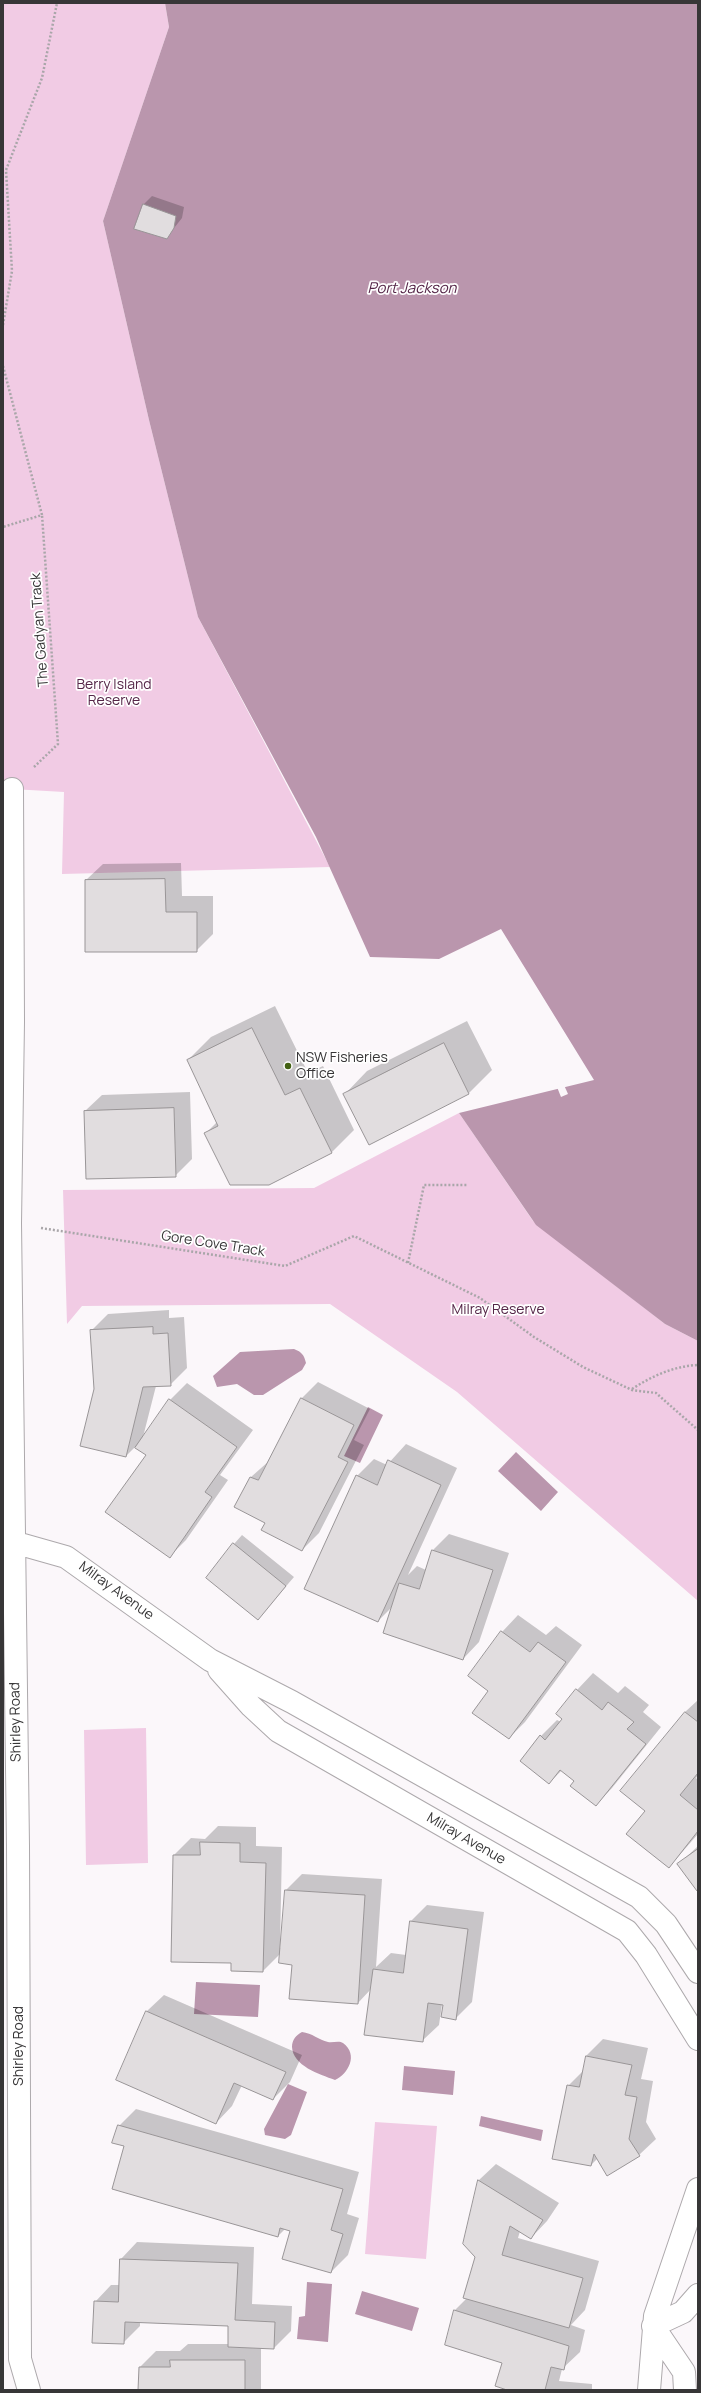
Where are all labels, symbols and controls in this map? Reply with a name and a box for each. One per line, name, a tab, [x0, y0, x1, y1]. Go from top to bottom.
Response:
water label: Port Jackson	[368, 280, 456, 298]
street label: The Gadyan Track	[28, 572, 52, 688]
park label: Berry Island Reserve	[76, 677, 152, 710]
place label: NSW Fisheries Office	[296, 1050, 388, 1082]
marker: NSW Fisheries Office	[283, 1061, 293, 1071]
street label: Gore Cove Track	[160, 1228, 266, 1260]
park label: Milray Reserve	[451, 1302, 545, 1318]
street label: Milray Avenue	[75, 1558, 157, 1624]
street label: Shirley Road	[7, 1682, 25, 1762]
street label: Milray Avenue	[423, 1810, 509, 1868]
street label: Shirley Road	[11, 2006, 27, 2086]

